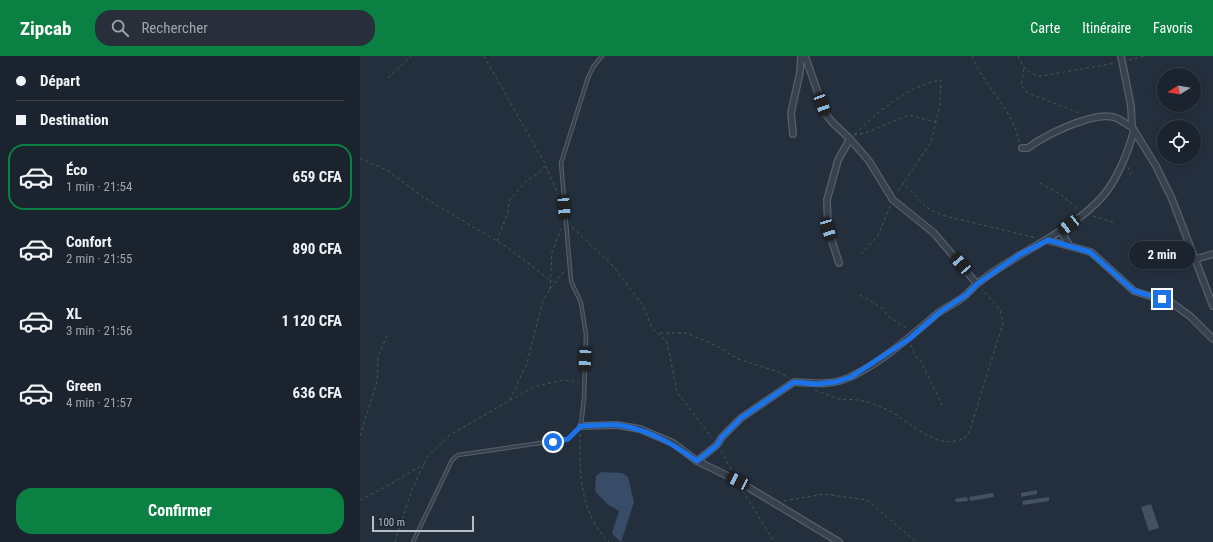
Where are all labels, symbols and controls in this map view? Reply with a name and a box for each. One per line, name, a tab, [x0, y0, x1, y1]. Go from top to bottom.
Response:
search box	[95, 10, 375, 46]
text: Zipcab	[20, 17, 71, 40]
icon: search	[109, 17, 131, 39]
text: Rechercher	[141, 19, 208, 37]
text: Carte	[1030, 20, 1060, 36]
text: Itinéraire	[1082, 20, 1131, 36]
text: Favoris	[1153, 20, 1193, 36]
north arrow	[1157, 68, 1201, 112]
map controls	[1157, 68, 1201, 164]
text: Départ	[40, 72, 80, 90]
car	[812, 91, 832, 117]
text: Destination	[40, 111, 109, 129]
button: locate	[1157, 120, 1201, 164]
icon: car	[18, 159, 54, 195]
text: Éco	[66, 161, 88, 179]
text: 659 CFA	[293, 168, 342, 186]
text: 1 min · 21:54	[66, 179, 132, 194]
car	[557, 195, 571, 219]
car	[1056, 213, 1082, 237]
car	[819, 216, 837, 242]
icon: car	[18, 231, 54, 267]
text: Confort	[66, 233, 112, 251]
text: 890 CFA	[293, 240, 342, 258]
callout: 2 min	[1129, 241, 1195, 269]
text: 2 min	[1148, 247, 1176, 262]
text: 2 min · 21:55	[66, 251, 132, 266]
car	[949, 251, 973, 277]
route end	[1153, 290, 1171, 308]
icon: car	[18, 303, 54, 339]
text: XL	[66, 305, 82, 323]
text: 1 120 CFA	[282, 312, 342, 330]
text: 3 min · 21:56	[66, 323, 132, 338]
car	[578, 347, 592, 371]
icon: car	[18, 375, 54, 411]
text: Green	[66, 377, 101, 395]
text: 636 CFA	[293, 384, 342, 402]
text: 4 min · 21:57	[66, 395, 132, 410]
route start	[544, 433, 562, 451]
car	[725, 470, 751, 492]
button: Confirmer	[16, 488, 344, 534]
scale bar	[372, 514, 474, 533]
text: 100 m	[378, 516, 405, 529]

